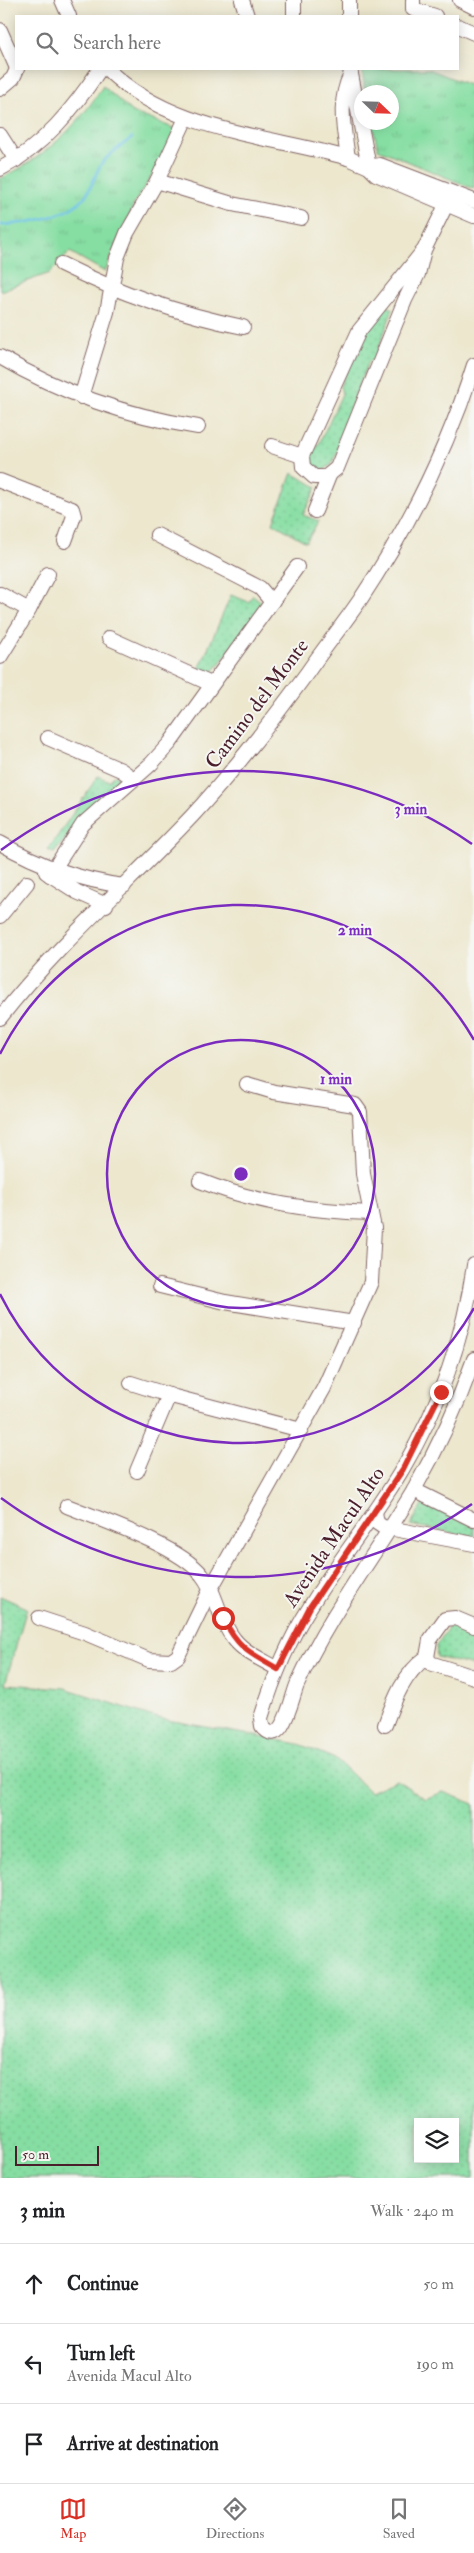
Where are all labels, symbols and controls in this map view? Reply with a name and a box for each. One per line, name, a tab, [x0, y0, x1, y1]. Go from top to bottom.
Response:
search box	[15, 15, 459, 70]
icon: search	[33, 29, 61, 57]
text: Search here	[73, 31, 161, 55]
north arrow	[354, 85, 399, 130]
street label: Camino del Monte	[199, 633, 315, 775]
text: 3 min	[395, 800, 427, 819]
text: 2 min	[338, 921, 372, 940]
text: 1 min	[320, 1070, 352, 1089]
centre of rings	[232, 1165, 250, 1183]
route end	[430, 1381, 453, 1404]
street label: Avenida Macul Alto	[277, 1462, 391, 1613]
route start	[212, 1607, 235, 1630]
map controls	[414, 2118, 459, 2163]
button: layers	[414, 2118, 459, 2163]
scale bar	[15, 2143, 99, 2166]
text: 50 m	[22, 2146, 49, 2163]
text: 3 min	[20, 2197, 65, 2224]
text: Walk · 240 m	[370, 2201, 454, 2221]
icon: ahead	[20, 2270, 48, 2298]
text: Continue	[67, 2272, 138, 2296]
text: 50 m	[423, 2274, 454, 2294]
text: Turn left	[67, 2342, 135, 2366]
icon: left	[20, 2350, 48, 2378]
text: 190 m	[416, 2354, 454, 2374]
text: Avenida Macul Alto	[67, 2366, 192, 2386]
icon: arrive	[20, 2430, 48, 2458]
text: Arrive at destination	[67, 2432, 219, 2456]
tab: Map	[59, 2495, 87, 2542]
tab: Directions	[206, 2495, 264, 2542]
tab: Saved	[383, 2495, 415, 2542]

